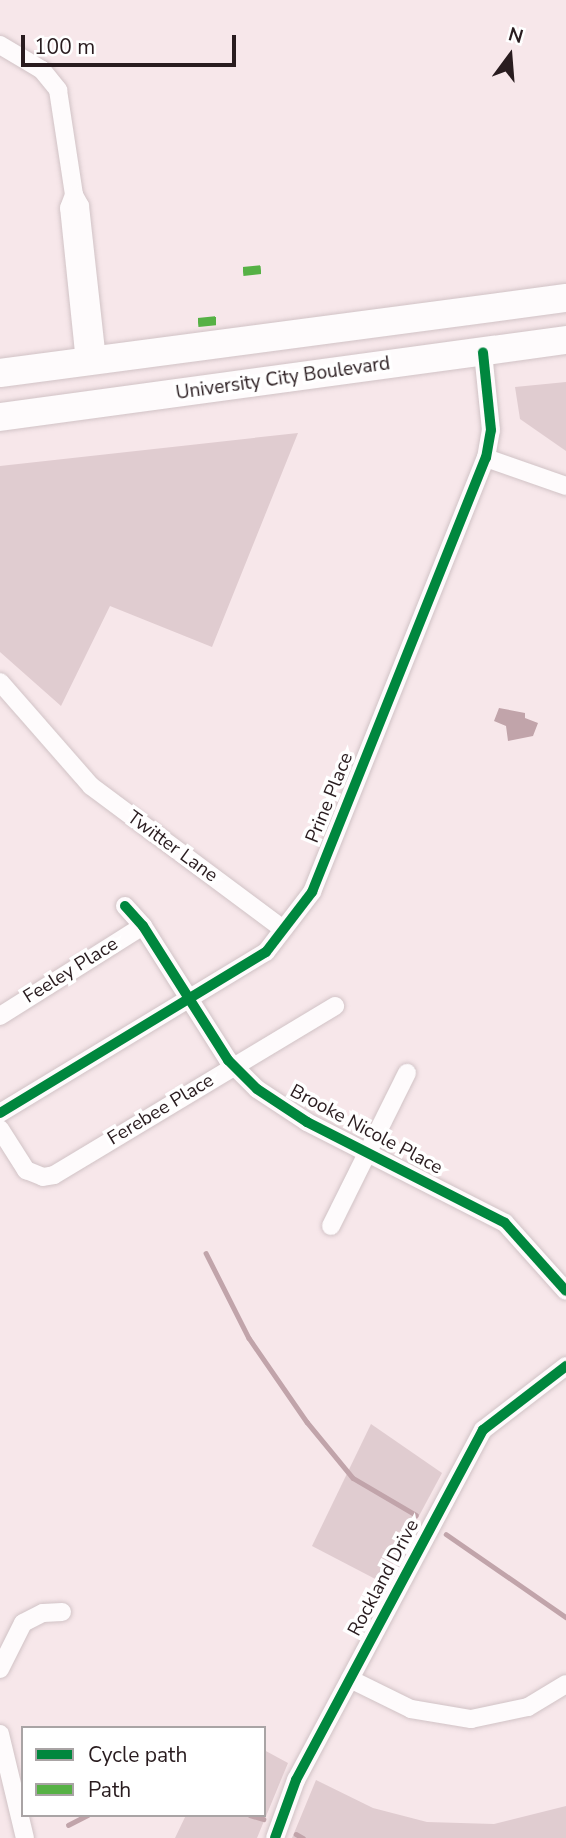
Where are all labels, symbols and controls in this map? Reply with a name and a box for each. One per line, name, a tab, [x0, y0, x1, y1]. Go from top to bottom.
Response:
scale bar	[24, 21, 240, 65]
north arrow	[475, 21, 545, 91]
text: N	[505, 21, 526, 50]
text: 100 m	[34, 33, 95, 61]
street label: University City Boulevard	[174, 353, 392, 405]
street label: Prine Place	[302, 750, 358, 846]
street label: Twitter Lane	[122, 806, 222, 888]
street label: Feeley Place	[20, 933, 122, 1009]
street label: Ferebee Place	[104, 1069, 218, 1151]
street label: Brooke Nicole Place	[286, 1080, 446, 1180]
street label: Rockland Drive	[344, 1516, 424, 1640]
legend	[21, 1726, 266, 1817]
text: Cycle path	[88, 1741, 187, 1769]
text: Path	[88, 1776, 131, 1804]

